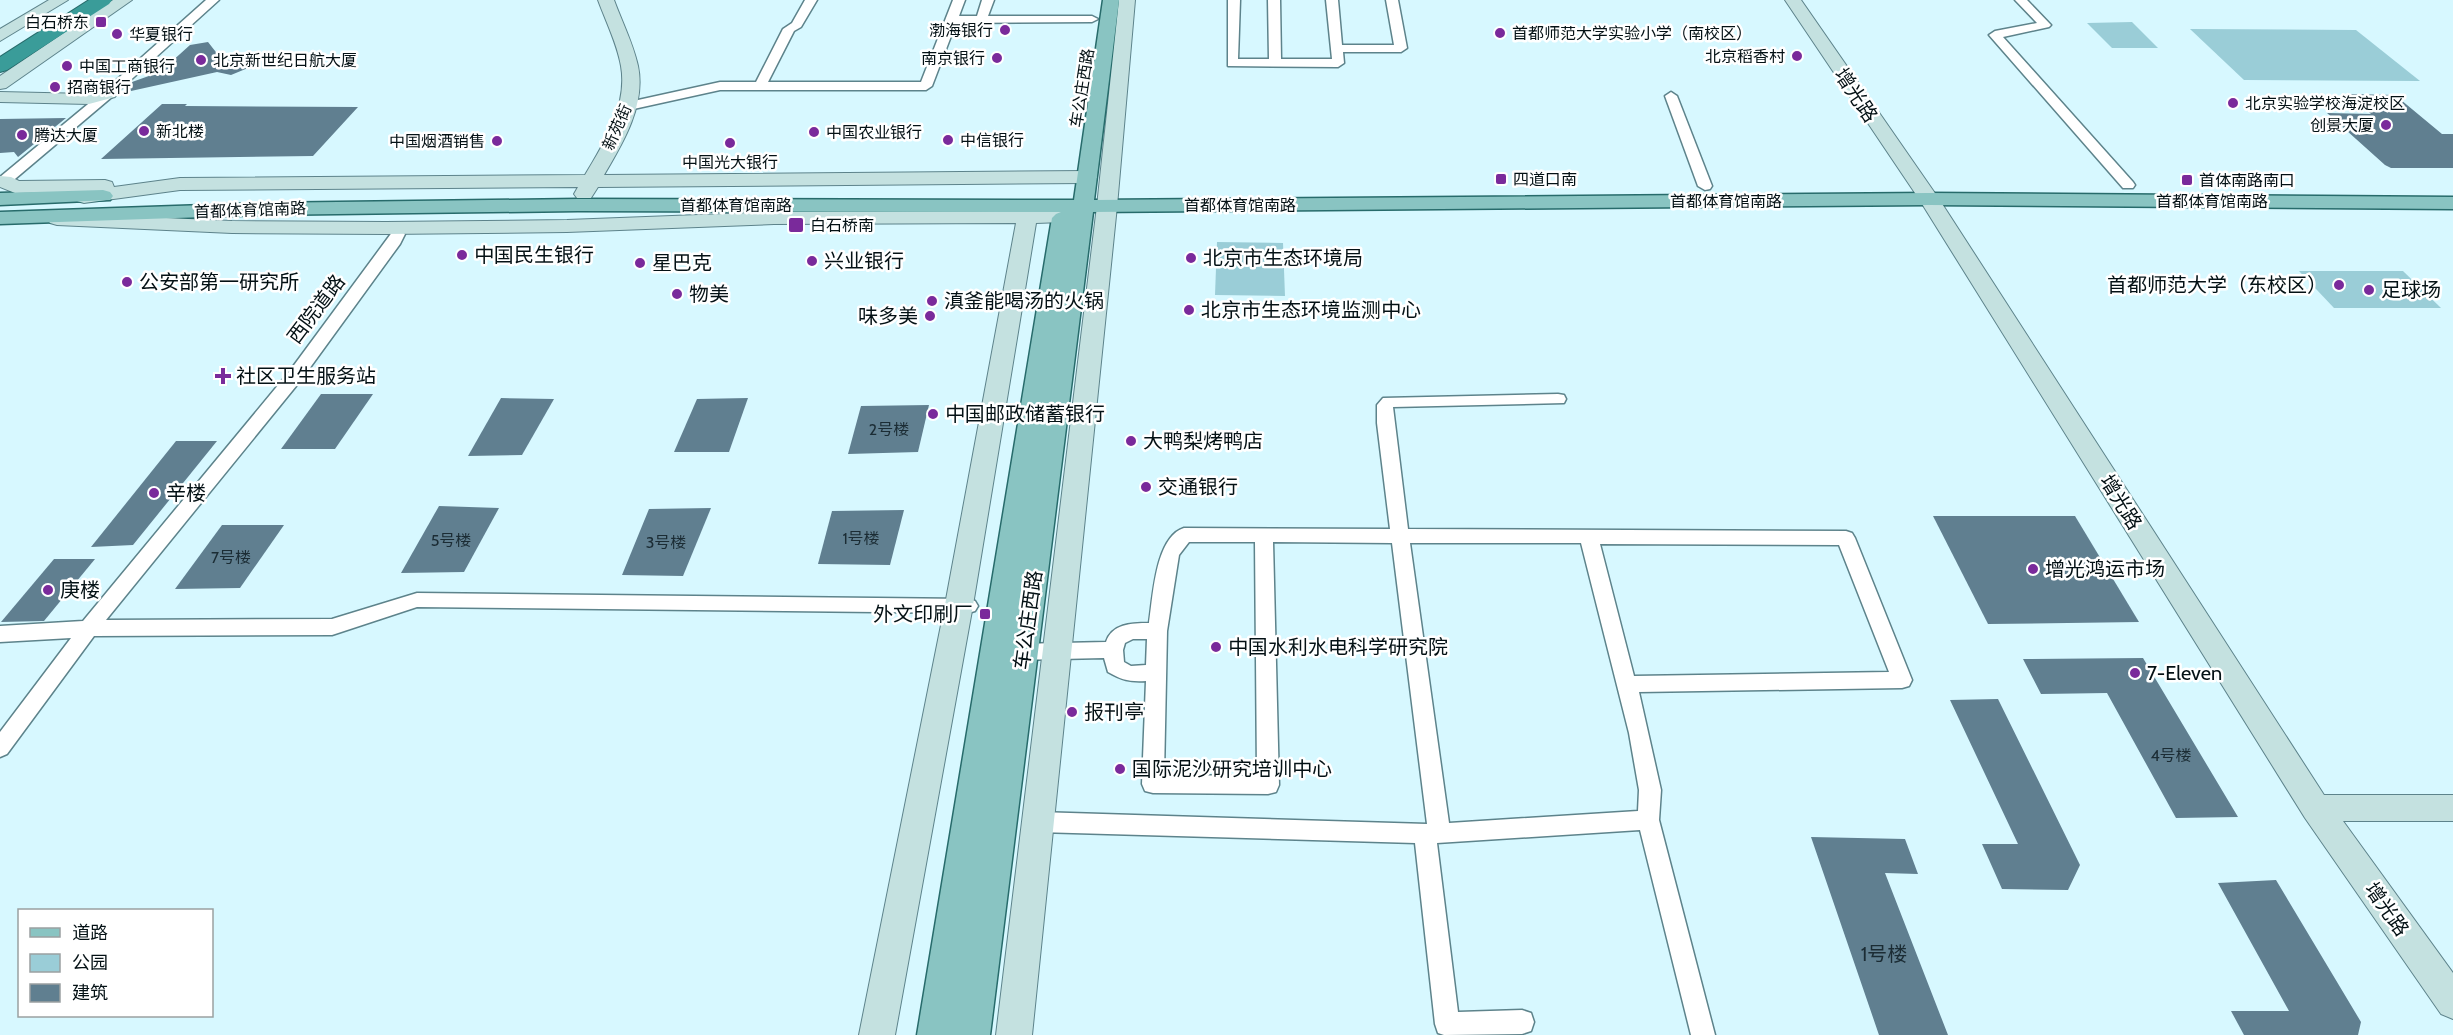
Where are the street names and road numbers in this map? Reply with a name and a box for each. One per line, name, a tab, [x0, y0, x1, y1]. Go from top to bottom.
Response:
street label: 车公庄西路	[1066, 47, 1098, 129]
street label: 增光路	[1829, 63, 1883, 127]
street label: 新苑街	[599, 101, 635, 153]
street label: 首都体育馆南路	[1670, 192, 1782, 211]
street label: 首都体育馆南路	[2156, 192, 2268, 211]
street label: 首都体育馆南路	[680, 196, 792, 215]
street label: 首都体育馆南路	[1184, 196, 1296, 215]
street label: 首都体育馆南路	[194, 199, 306, 221]
street label: 西院道路	[282, 270, 350, 348]
street label: 增光路	[2095, 470, 2147, 534]
street label: 车公庄西路	[1009, 569, 1047, 671]
street label: 增光路	[2360, 878, 2414, 940]

